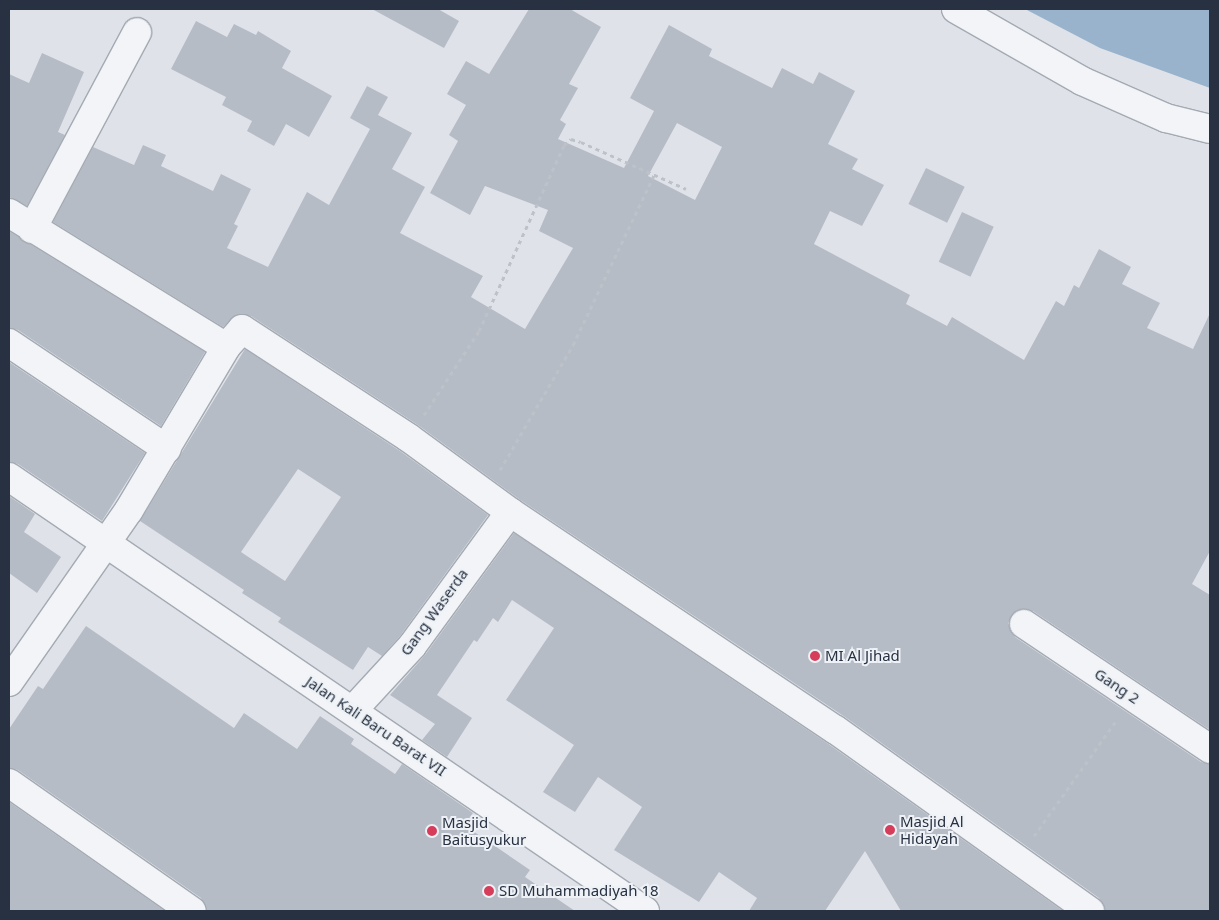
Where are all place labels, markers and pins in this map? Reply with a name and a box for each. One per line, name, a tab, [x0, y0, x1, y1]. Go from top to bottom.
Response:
place label: MI Al Jihad	[825, 647, 900, 665]
marker: MI Al Jihad	[809, 650, 821, 662]
place label: Masjid Al Hidayah	[900, 812, 964, 847]
place label: Masjid Baitusyukur	[442, 813, 526, 848]
marker: Masjid Al Hidayah	[884, 824, 896, 836]
marker: Masjid Baitusyukur	[426, 825, 438, 837]
place label: SD Muhammadiyah 18	[499, 882, 659, 900]
marker: SD Muhammadiyah 18	[483, 885, 495, 897]

